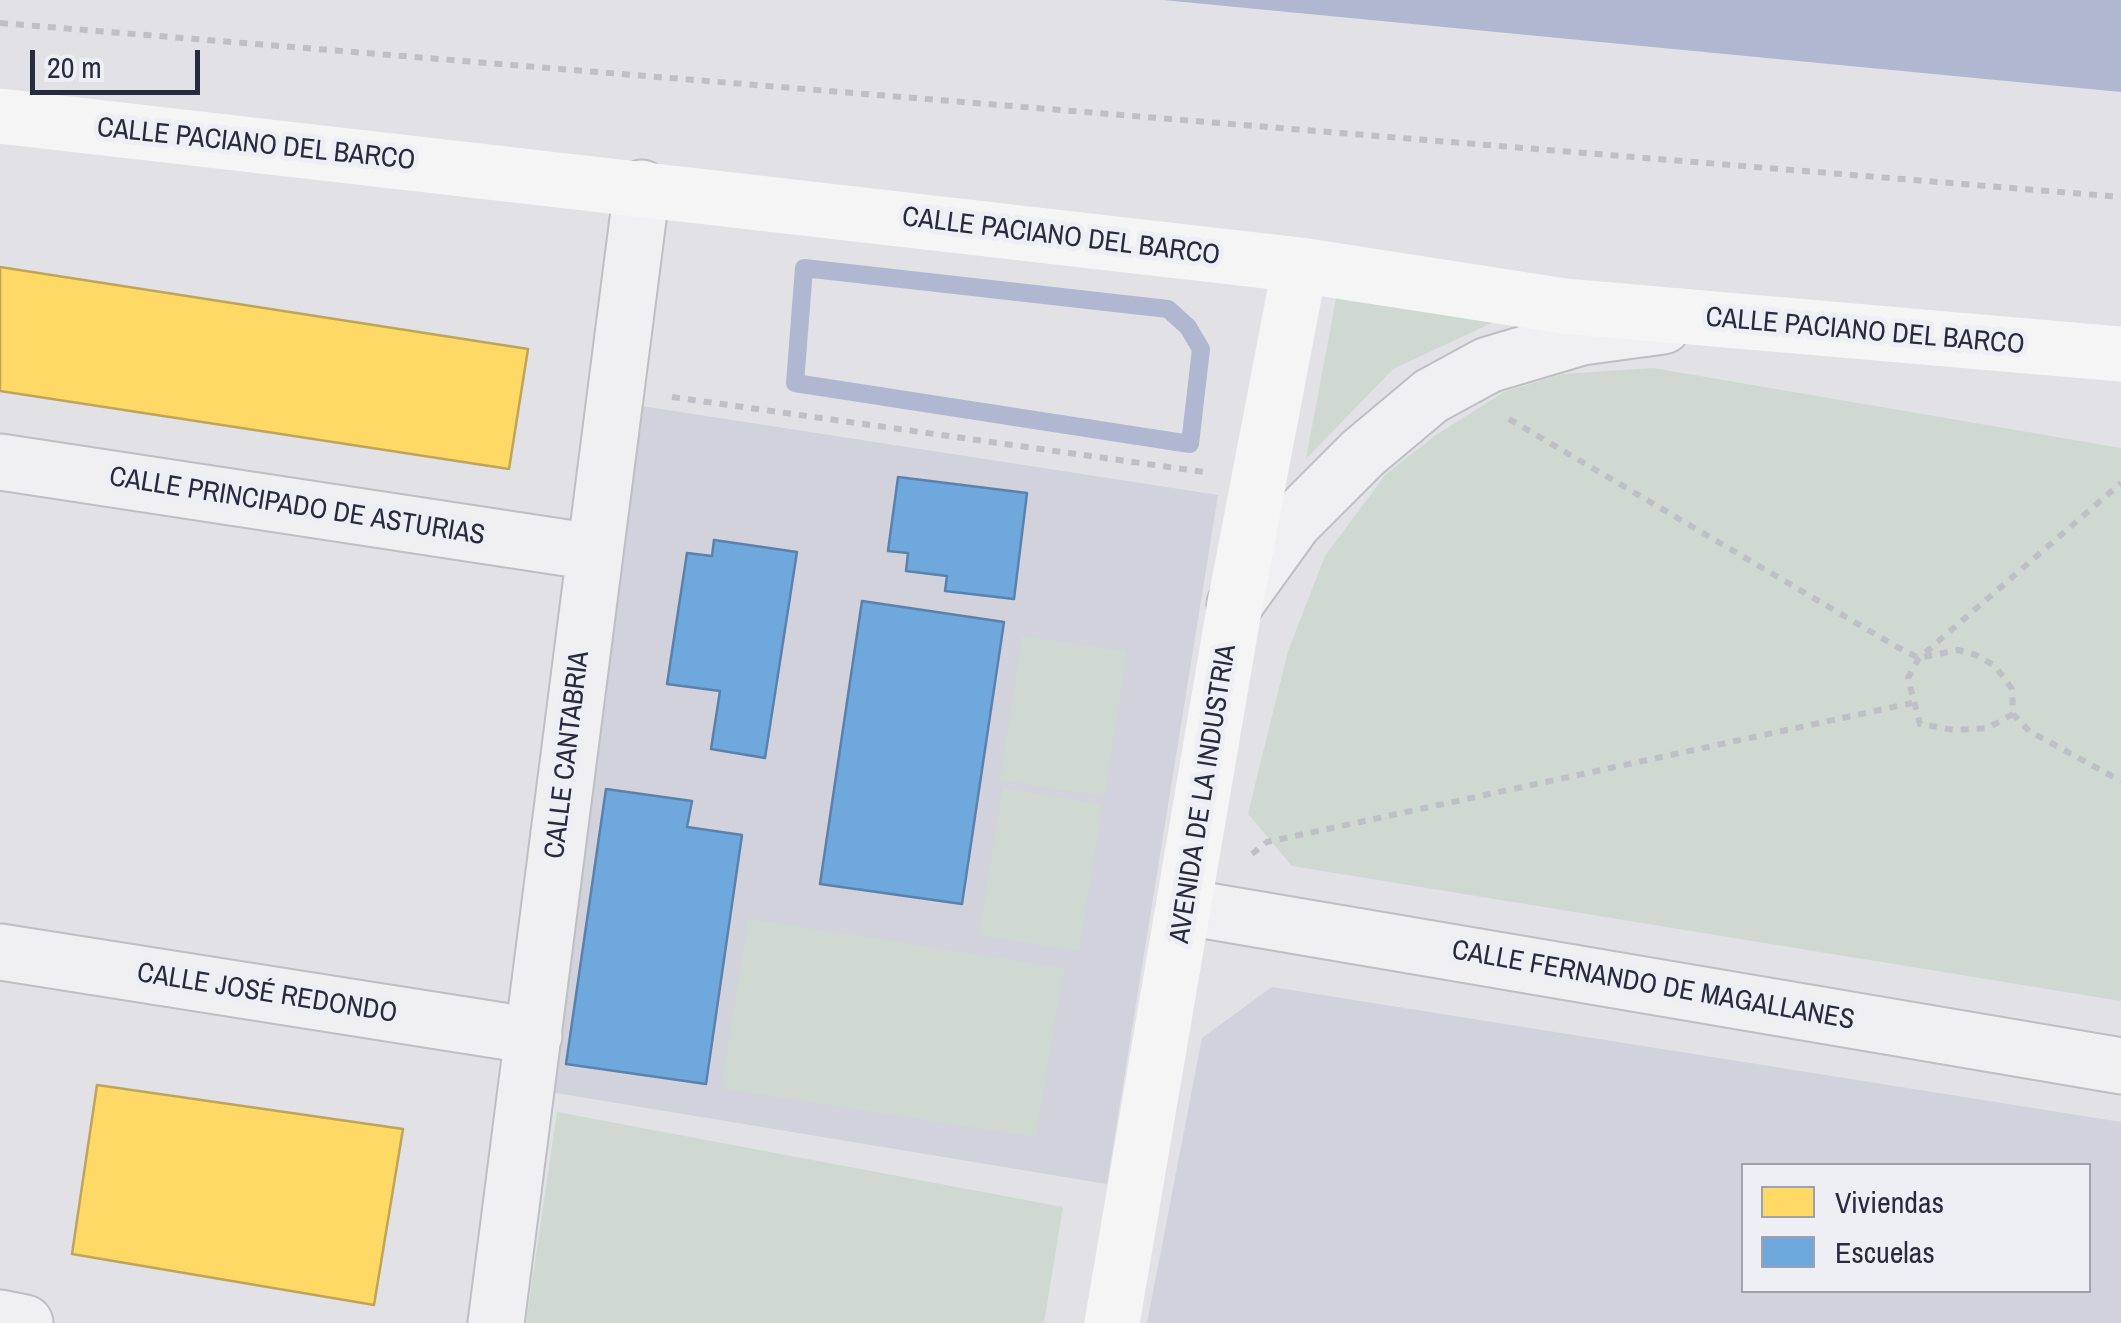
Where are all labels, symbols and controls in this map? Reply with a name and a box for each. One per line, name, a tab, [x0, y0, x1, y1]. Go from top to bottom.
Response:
scale bar	[35, 30, 205, 92]
text: 20 m	[47, 47, 102, 87]
street label: CALLE PACIANO DEL BARCO	[95, 112, 417, 178]
street label: CALLE PACIANO DEL BARCO	[900, 201, 1222, 273]
street label: CALLE PACIANO DEL BARCO	[1704, 301, 2026, 363]
street label: CALLE PRINCIPADO DE ASTURIAS	[107, 461, 487, 553]
street label: AVENIDA DE LA INDUSTRIA	[1164, 642, 1244, 946]
street label: CALLE CANTABRIA	[539, 649, 597, 861]
street label: CALLE FERNANDO DE MAGALLANES	[1449, 934, 1857, 1038]
street label: CALLE JOSÉ REDONDO	[135, 957, 399, 1031]
legend	[1741, 1163, 2091, 1293]
text: Viviendas	[1835, 1182, 1944, 1222]
text: Escuelas	[1835, 1232, 1935, 1272]

